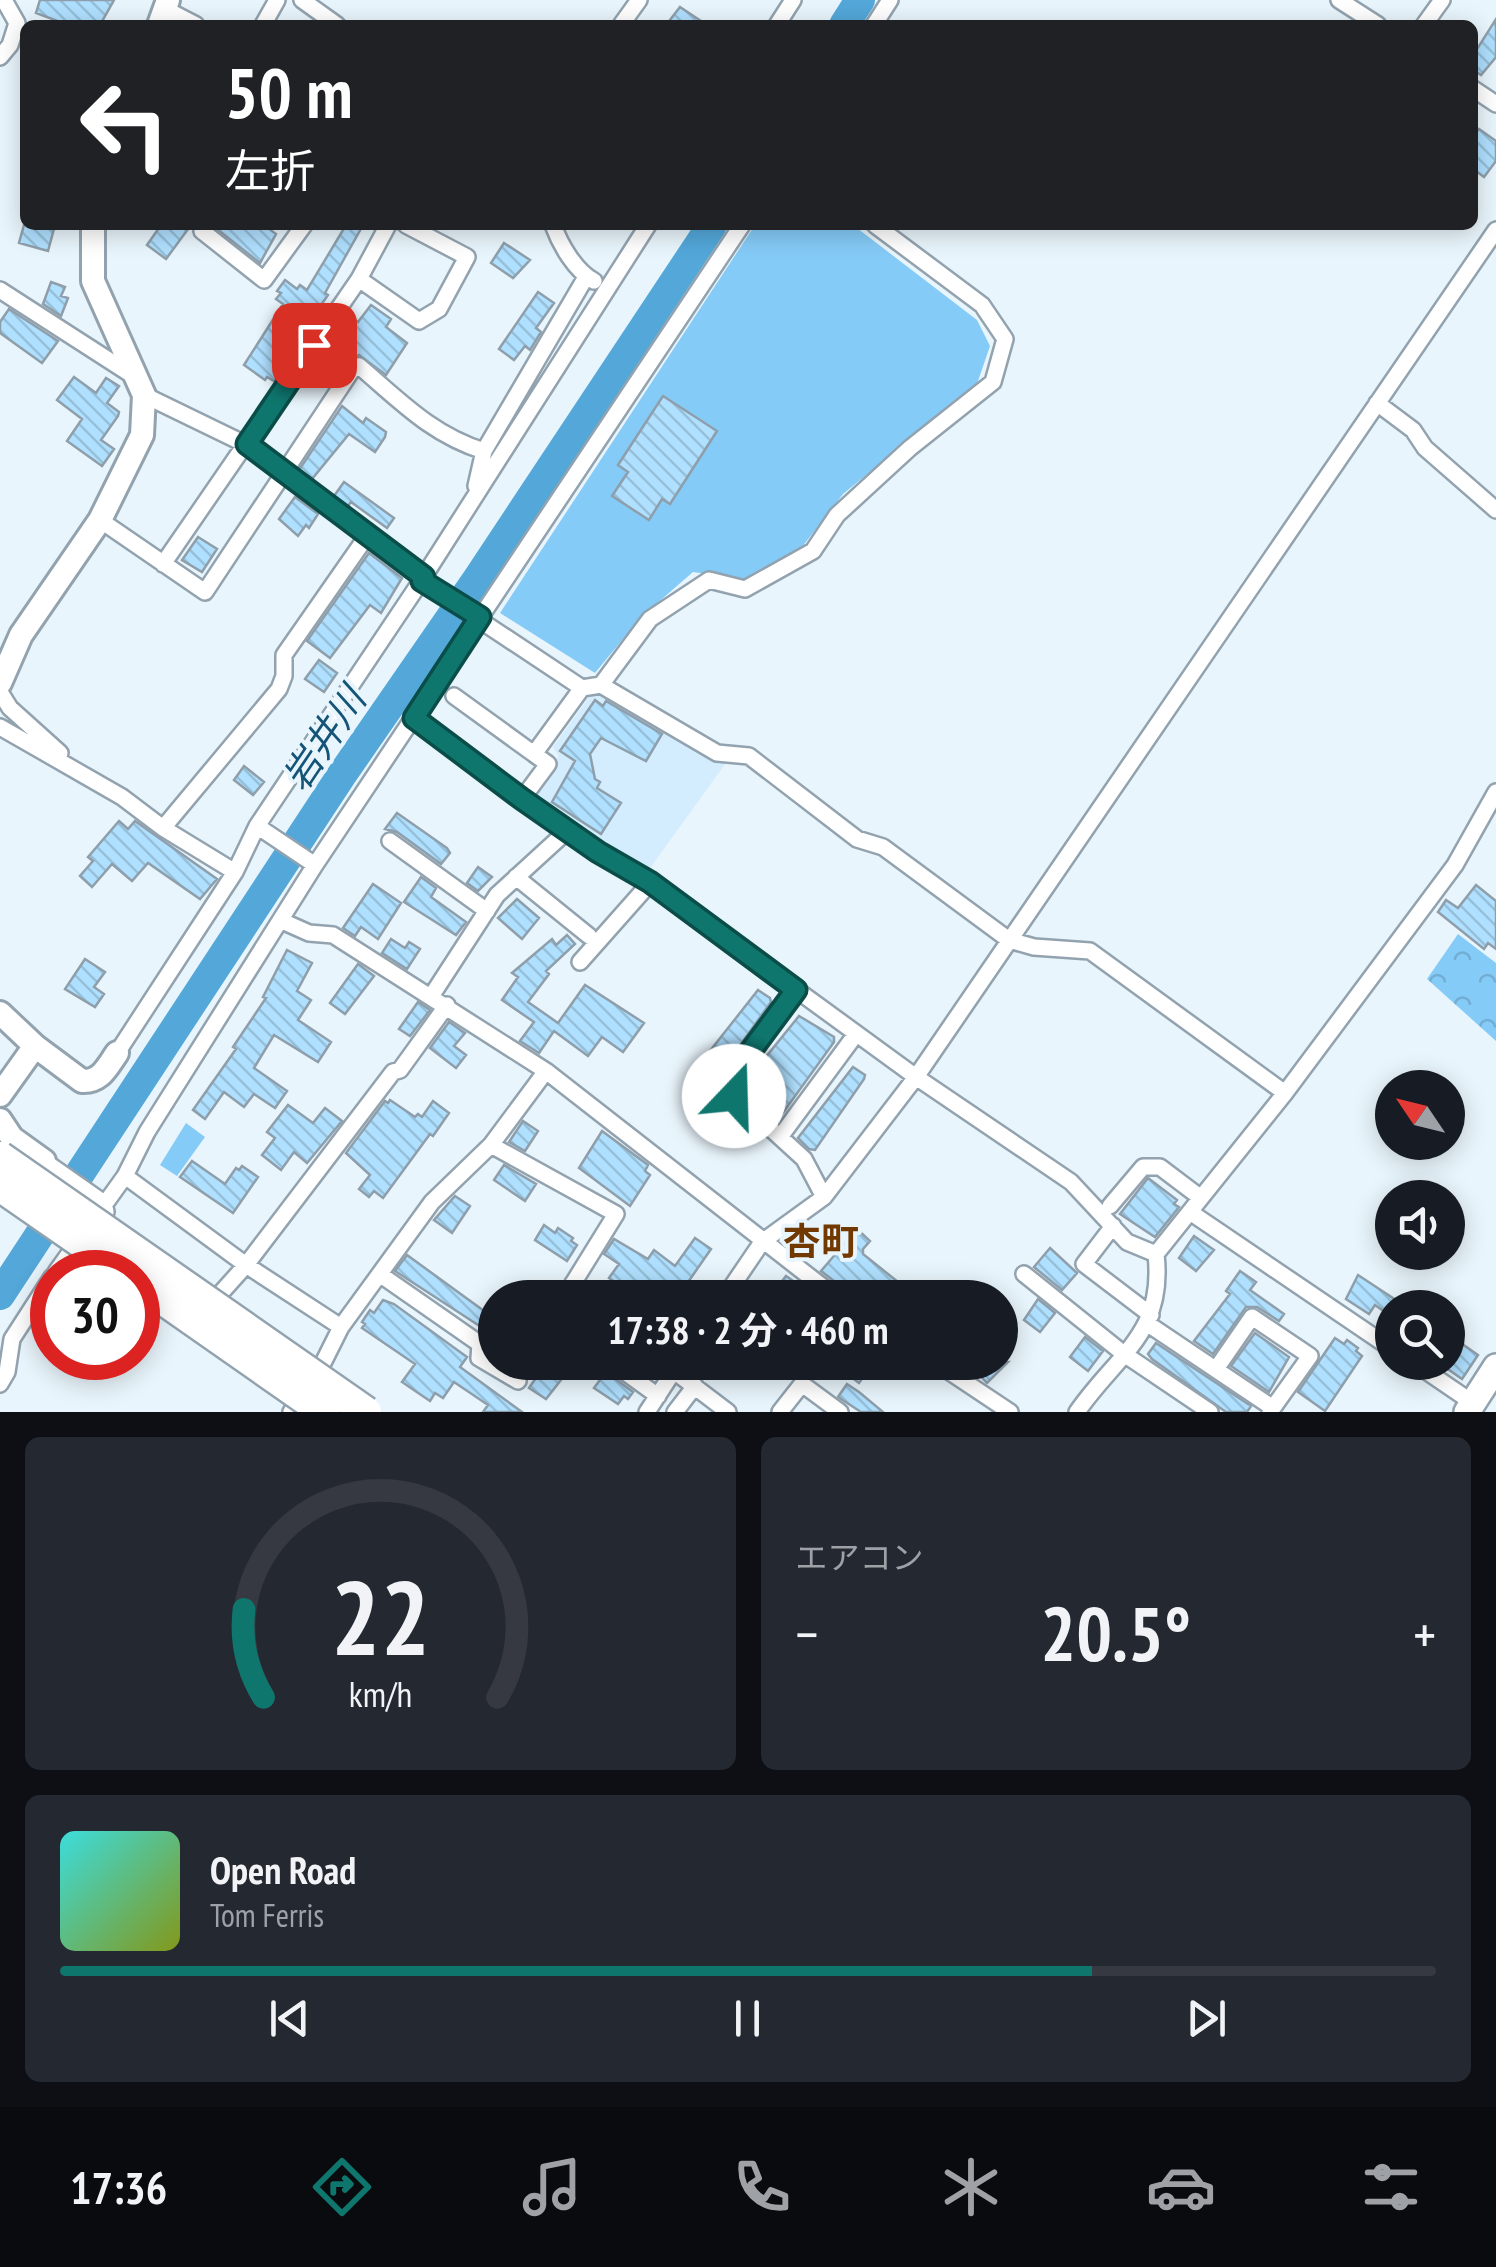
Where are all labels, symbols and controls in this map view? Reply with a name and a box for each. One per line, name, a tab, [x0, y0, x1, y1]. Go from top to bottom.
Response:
text: 50 m	[225, 47, 353, 137]
icon: left	[60, 60, 190, 190]
text: 左折	[225, 141, 315, 199]
pin	[272, 303, 357, 388]
icon: arrive	[287, 318, 342, 373]
water label: 岩井川	[271, 674, 377, 799]
position arrow	[682, 1044, 786, 1148]
north arrow	[1375, 1070, 1465, 1160]
map controls	[1375, 1070, 1465, 1380]
button: sound	[1375, 1180, 1465, 1270]
district label: 杏町	[783, 1216, 859, 1265]
speed limit sign: 30	[30, 1250, 160, 1380]
button: search	[1375, 1290, 1465, 1380]
text: 17:38 · 2 分 · 460 m	[608, 1305, 888, 1354]
text: エアコン	[796, 1536, 924, 1578]
text: 22	[331, 1549, 430, 1684]
text: 20.5°	[1040, 1585, 1191, 1682]
text: −	[796, 1598, 818, 1669]
text: +	[1413, 1598, 1436, 1669]
text: km/h	[349, 1671, 412, 1717]
text: Open Road	[210, 1845, 356, 1894]
text: Tom Ferris	[210, 1894, 324, 1936]
icon: previous	[262, 1991, 317, 2046]
icon: pause	[720, 1991, 775, 2046]
icon: next	[1179, 1991, 1234, 2046]
icon: directions	[307, 2152, 377, 2222]
icon: music	[517, 2152, 587, 2222]
icon: phone	[727, 2152, 797, 2222]
icon: climate	[936, 2152, 1006, 2222]
icon: car	[1146, 2152, 1216, 2222]
icon: filters	[1356, 2152, 1426, 2222]
text: 17:36	[70, 2158, 167, 2216]

